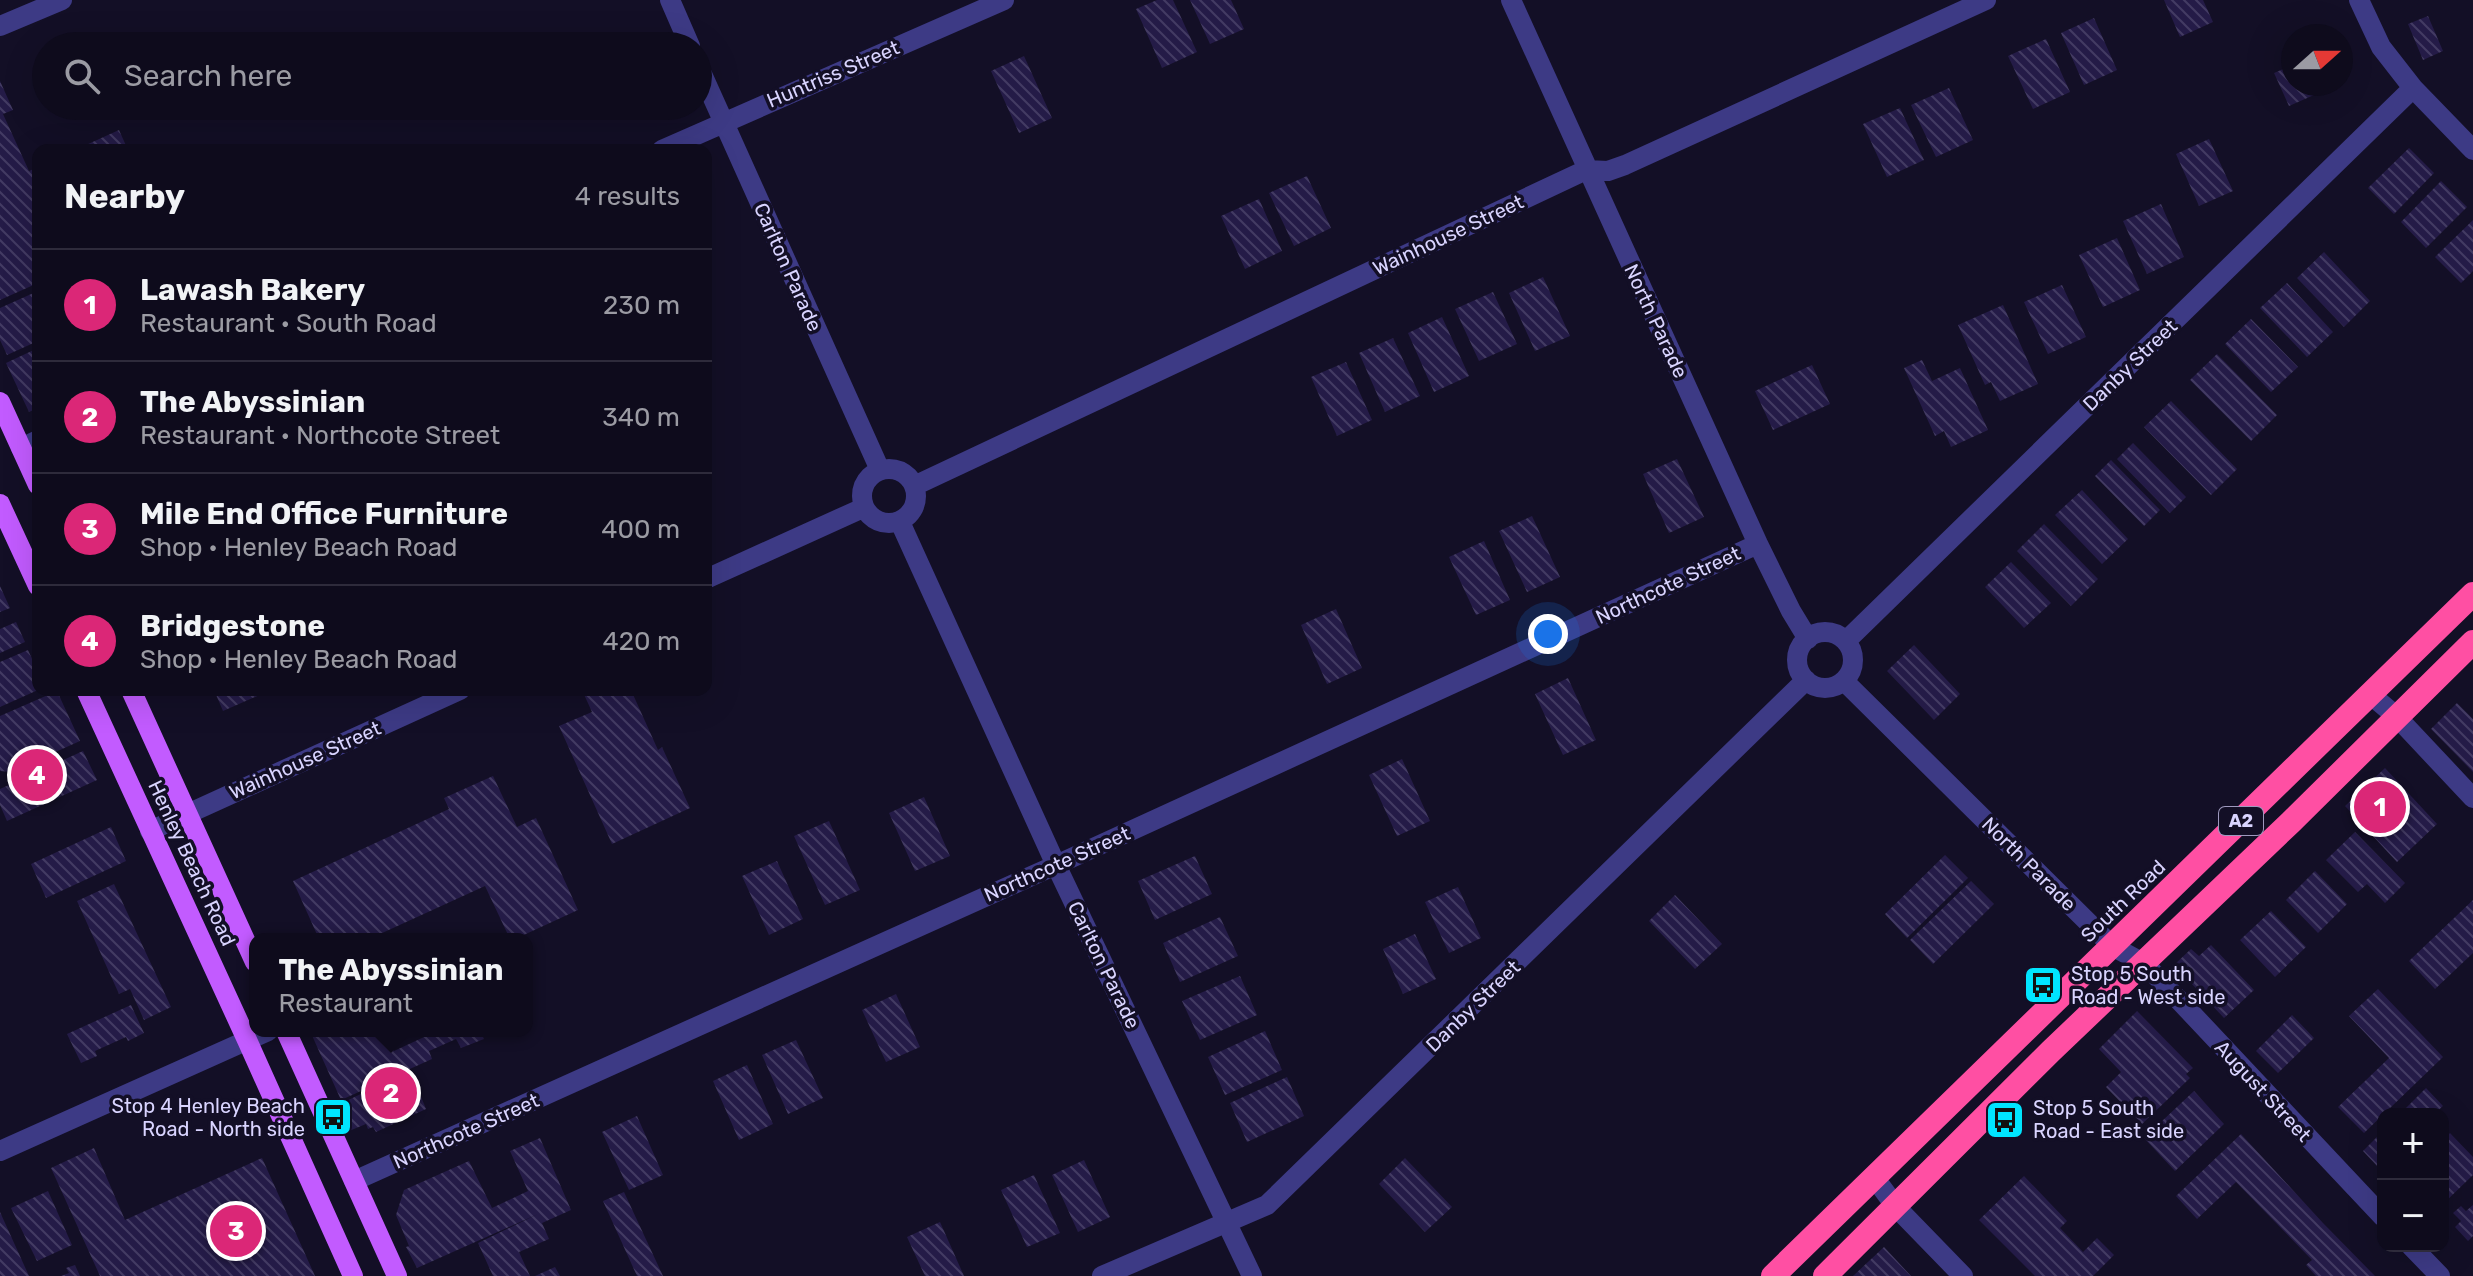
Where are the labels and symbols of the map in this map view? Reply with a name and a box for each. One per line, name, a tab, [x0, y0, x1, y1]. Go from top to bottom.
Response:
north arrow	[2281, 24, 2353, 96]
street label: Huntriss Street	[763, 35, 903, 113]
street label: Wainhouse Street	[1369, 190, 1527, 280]
street label: Carlton Parade	[749, 199, 827, 335]
street label: North Parade	[1619, 260, 1693, 382]
street label: Danby Street	[2078, 314, 2182, 416]
street label: Northcote Street	[1592, 541, 1744, 629]
your location	[1528, 614, 1568, 654]
street label: Wainhouse Street	[225, 716, 385, 804]
pin: 4	[11, 745, 63, 805]
street label: Henley Beach Road	[143, 776, 241, 950]
pin: 1	[2354, 777, 2406, 837]
road number: A2	[2219, 807, 2263, 835]
street label: North Parade	[1977, 812, 2081, 916]
street label: Northcote Street	[980, 821, 1134, 907]
street label: South Road	[2076, 855, 2170, 947]
street label: Carlton Parade	[1063, 898, 1145, 1032]
street label: Danby Street	[1421, 955, 1525, 1057]
place label: Stop 5 South Road - West side	[2071, 962, 2225, 1009]
bus stop icon: Stop 5 South Road - West side	[2022, 964, 2064, 1006]
street label: August Street	[2210, 1035, 2316, 1147]
pin: 2	[365, 1063, 417, 1123]
street label: Northcote Street	[389, 1088, 543, 1174]
place label: Stop 4 Henley Beach Road - North side	[112, 1094, 305, 1141]
bus stop icon: Stop 4 Henley Beach Road - North side	[312, 1096, 354, 1138]
place label: Stop 5 South Road - East side	[2033, 1096, 2184, 1143]
bus stop icon: Stop 5 South Road - East side	[1984, 1099, 2026, 1141]
pin: 3	[210, 1201, 262, 1261]

